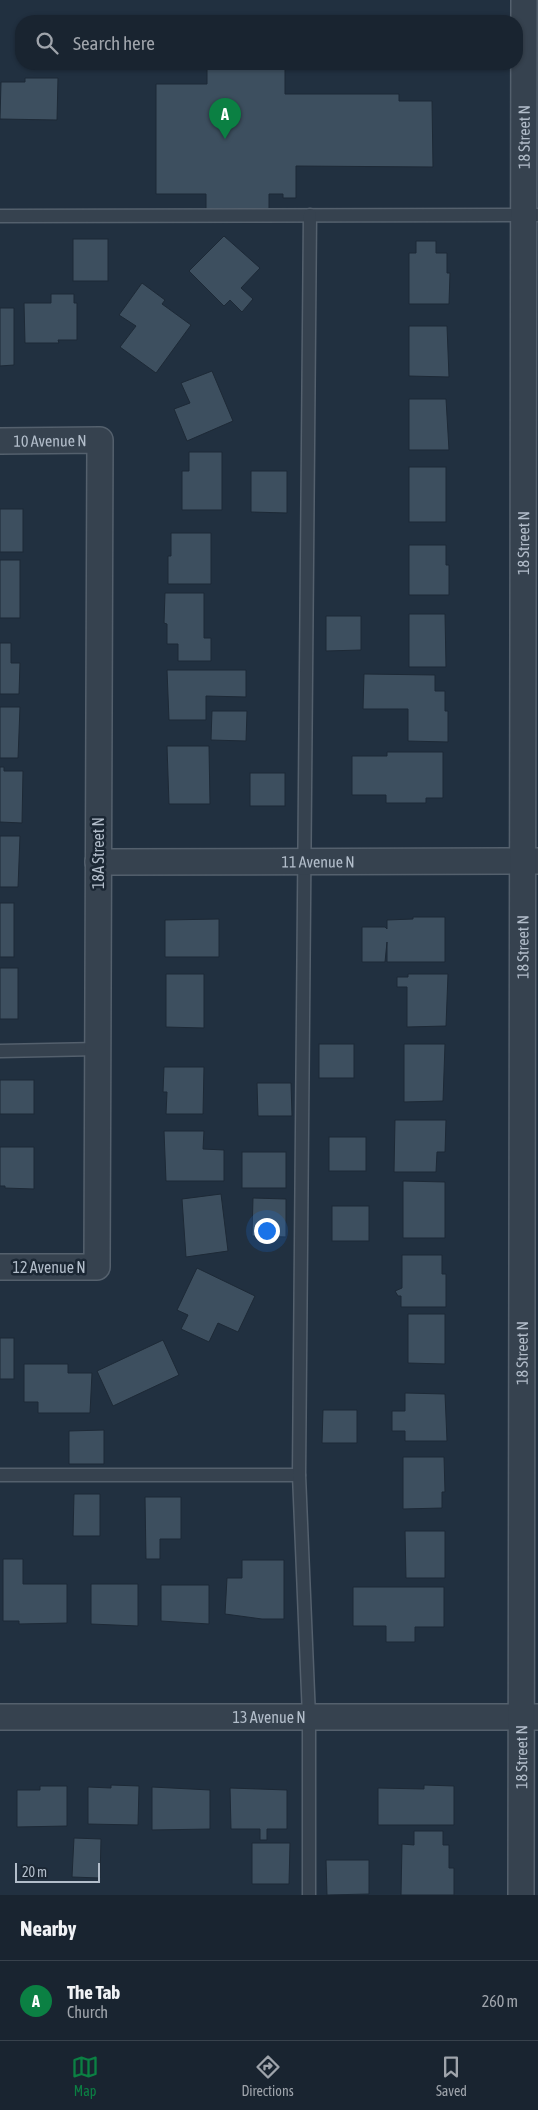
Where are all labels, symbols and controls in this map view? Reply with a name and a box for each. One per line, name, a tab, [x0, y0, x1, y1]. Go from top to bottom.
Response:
search box	[15, 15, 523, 70]
icon: search	[33, 29, 61, 57]
text: Search here	[73, 32, 155, 54]
pin: A	[209, 98, 241, 139]
street label: 18 Street N	[515, 105, 533, 169]
street label: 10 Avenue N	[13, 431, 87, 450]
street label: 18 Street N	[514, 511, 532, 575]
street label: 18A Street N	[89, 817, 107, 889]
street label: 11 Avenue N	[281, 852, 355, 871]
street label: 18 Street N	[513, 915, 532, 979]
your location	[254, 1218, 280, 1244]
street label: 12 Avenue N	[12, 1258, 86, 1276]
street label: 18 Street N	[513, 1321, 531, 1385]
street label: 13 Avenue N	[232, 1708, 306, 1726]
street label: 18 Street N	[512, 1725, 530, 1789]
scale bar	[15, 1860, 100, 1883]
text: 20 m	[22, 1864, 47, 1880]
text: Nearby	[20, 1916, 76, 1940]
text: The Tab	[67, 1981, 120, 2003]
text: A	[32, 1992, 40, 2010]
text: 260 m	[482, 1992, 518, 2010]
text: Church	[67, 2003, 108, 2021]
tab: Map	[71, 2053, 99, 2099]
tab: Directions	[241, 2053, 294, 2099]
tab: Saved	[436, 2053, 467, 2099]

